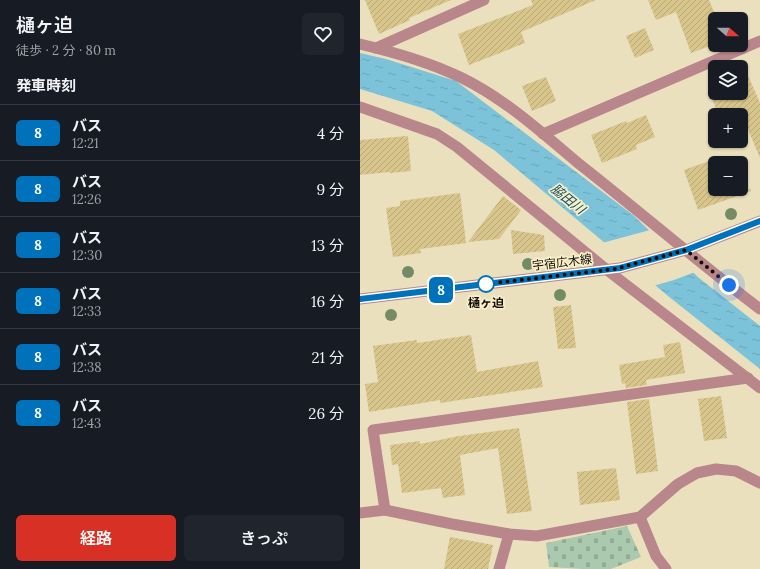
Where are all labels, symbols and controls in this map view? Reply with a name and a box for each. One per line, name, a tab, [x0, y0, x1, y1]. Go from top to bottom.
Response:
north arrow	[708, 12, 748, 52]
map controls	[708, 12, 748, 196]
text: 樋ヶ迫	[16, 13, 73, 37]
button: heart	[302, 13, 344, 55]
text: 徒歩 · 2 分 · 80 m	[16, 42, 116, 59]
button: layers	[708, 60, 748, 100]
text: 発車時刻	[16, 76, 76, 95]
button: +	[708, 108, 748, 148]
text: バス	[72, 116, 102, 135]
text: 8	[34, 124, 42, 142]
text: 4 分	[317, 124, 344, 143]
text: 12:21	[72, 135, 99, 152]
button: −	[708, 156, 748, 196]
text: バス	[72, 172, 102, 191]
text: 8	[34, 180, 42, 198]
text: 9 分	[316, 180, 344, 199]
water label: 脇田川	[547, 180, 590, 219]
text: 12:26	[72, 191, 101, 208]
text: バス	[72, 228, 102, 247]
text: 8	[34, 236, 42, 254]
text: 13 分	[311, 236, 344, 255]
text: 12:30	[72, 247, 102, 264]
street label: 宇宿広木線	[531, 251, 593, 273]
marker: 樋ヶ迫	[477, 275, 495, 293]
your location	[719, 275, 739, 295]
line badge: 8	[428, 277, 454, 303]
text: 8	[437, 281, 445, 299]
text: バス	[72, 284, 102, 303]
text: 8	[34, 292, 42, 310]
text: 16 分	[311, 292, 344, 311]
place label: 樋ヶ迫	[468, 295, 504, 310]
text: 12:33	[72, 303, 101, 320]
text: バス	[72, 340, 102, 359]
text: 8	[34, 348, 42, 366]
text: 21 分	[312, 348, 344, 367]
text: 12:38	[72, 359, 102, 376]
text: バス	[72, 396, 102, 415]
text: 8	[34, 404, 42, 422]
text: 26 分	[308, 404, 344, 423]
text: 12:43	[72, 415, 101, 432]
button: 経路	[16, 515, 176, 561]
button: きっぷ	[184, 515, 344, 561]

